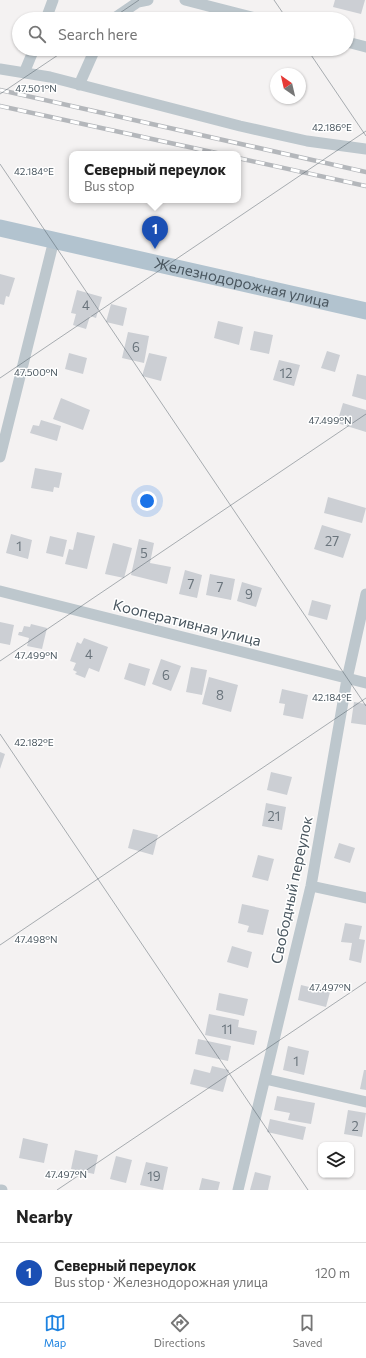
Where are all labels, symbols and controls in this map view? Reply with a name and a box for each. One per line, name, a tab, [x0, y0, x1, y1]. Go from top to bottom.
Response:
search box	[12, 12, 354, 56]
icon: search	[26, 23, 48, 45]
text: Search here	[58, 25, 137, 43]
north arrow	[270, 68, 306, 104]
text: 47.501°N	[15, 82, 57, 94]
text: 42.186°E	[312, 121, 352, 133]
popup	[69, 151, 241, 203]
text: Северный переулок	[84, 160, 226, 178]
text: 42.184°E	[14, 165, 54, 177]
text: Bus stop	[84, 178, 135, 194]
pin: 1	[142, 216, 168, 249]
street label: Железнодорожная улица	[153, 253, 332, 310]
house number: 4	[82, 297, 90, 313]
house number: 6	[132, 339, 140, 355]
house number: 12	[280, 365, 292, 381]
text: 47.500°N	[14, 366, 58, 378]
text: 47.499°N	[309, 414, 351, 426]
your location	[137, 491, 157, 511]
house number: 27	[325, 533, 339, 549]
house number: 1	[16, 538, 22, 554]
house number: 5	[140, 545, 148, 561]
house number: 7	[188, 576, 195, 592]
house number: 7	[217, 579, 224, 595]
house number: 9	[245, 586, 253, 602]
street label: Кооперативная улица	[111, 595, 263, 649]
house number: 4	[85, 646, 93, 662]
text: 47.499°N	[15, 649, 57, 661]
house number: 6	[162, 667, 170, 683]
house number: 8	[216, 687, 224, 703]
text: 42.184°E	[312, 691, 352, 703]
text: 42.182°E	[14, 736, 54, 748]
house number: 21	[268, 808, 280, 824]
street label: Свободный переулок	[267, 814, 315, 965]
text: 47.498°N	[15, 933, 57, 945]
text: 47.497°N	[309, 981, 351, 993]
house number: 11	[221, 1021, 233, 1037]
house number: 1	[293, 1053, 299, 1069]
house number: 2	[351, 1118, 359, 1134]
map controls	[318, 1142, 354, 1178]
button: layers	[318, 1142, 354, 1178]
text: 47.497°N	[45, 1168, 87, 1180]
house number: 19	[147, 1168, 161, 1184]
text: Nearby	[16, 1206, 73, 1227]
text: Северный переулок	[54, 1256, 196, 1274]
text: 1	[26, 1265, 32, 1281]
text: 120 m	[315, 1265, 350, 1281]
text: Bus stop · Железнодорожная улица	[54, 1274, 268, 1290]
tab: Map	[44, 1312, 66, 1349]
tab: Directions	[154, 1312, 205, 1349]
tab: Saved	[293, 1312, 322, 1349]

